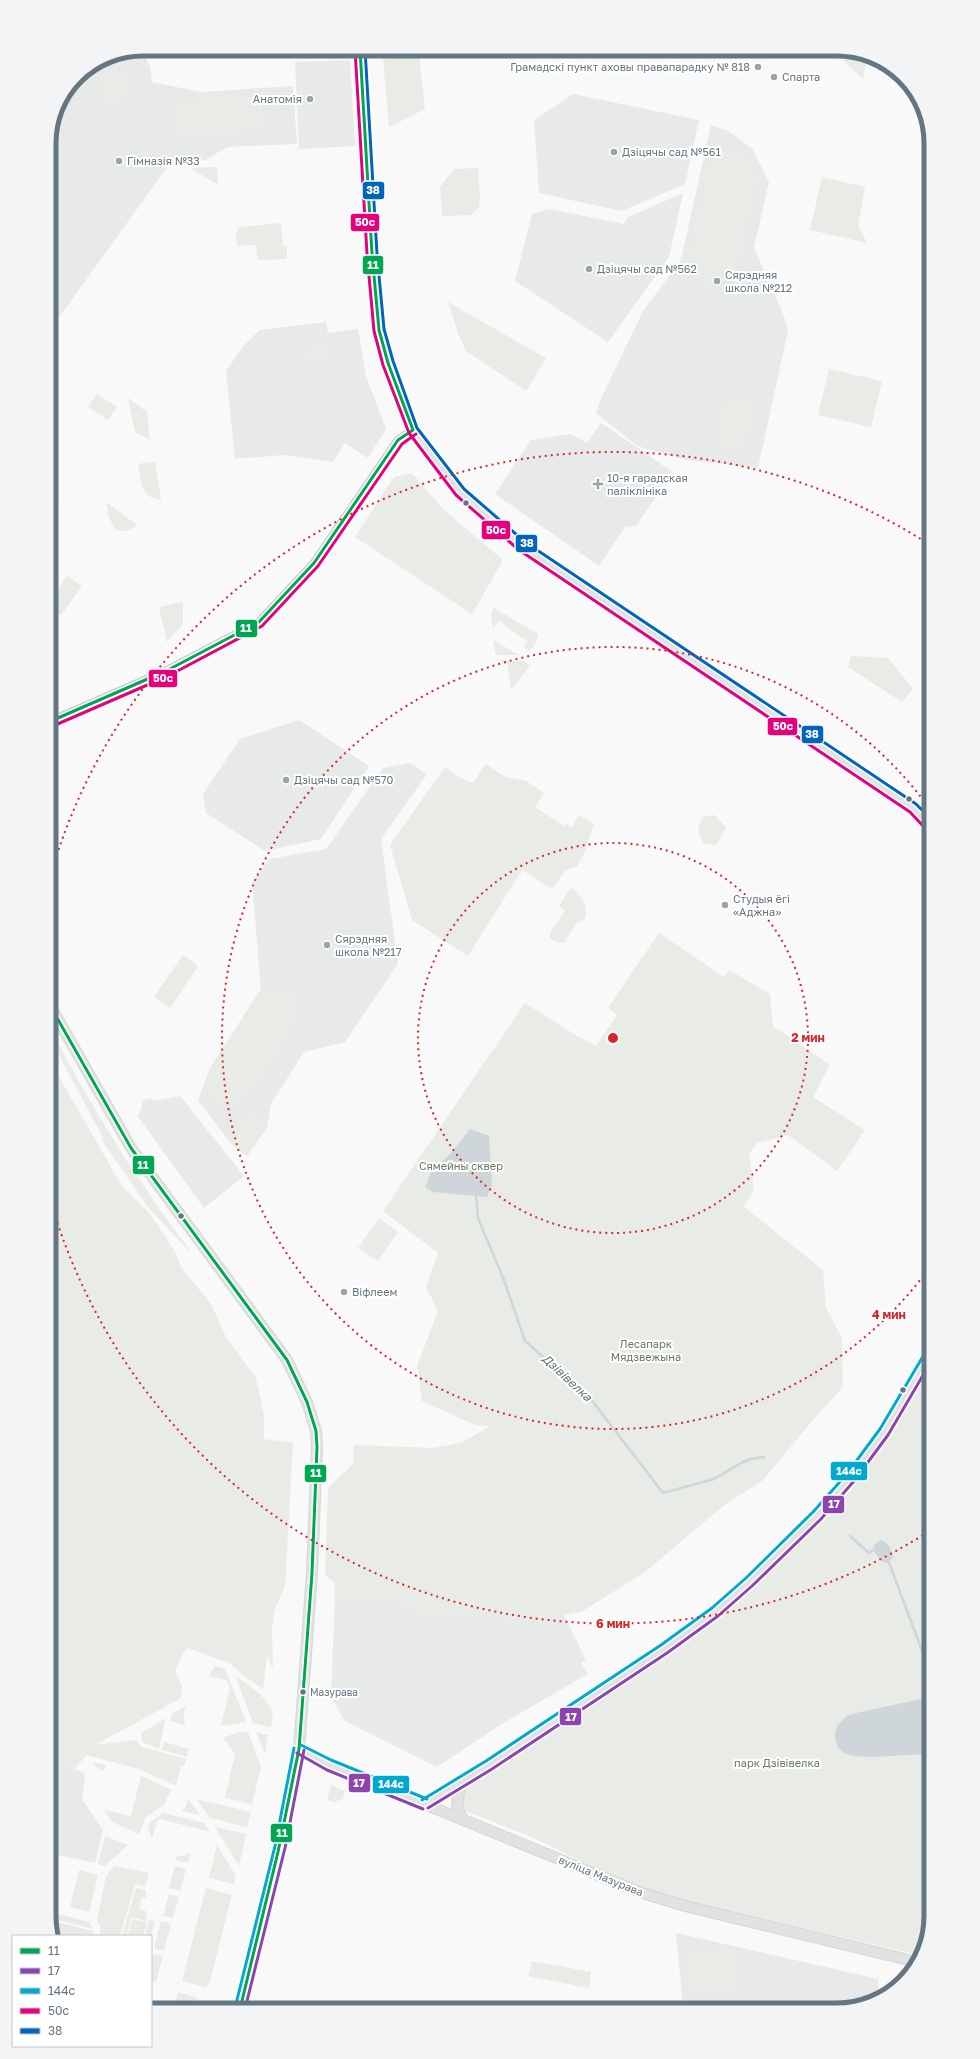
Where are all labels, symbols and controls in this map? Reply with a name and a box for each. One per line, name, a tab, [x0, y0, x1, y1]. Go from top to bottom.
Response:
place label: Грамадскі пункт аховы правапарадку № 818	[510, 60, 750, 73]
marker: Грамадскі пункт аховы правапарадку № 818	[753, 62, 763, 72]
place label: Спарта	[782, 70, 820, 83]
marker: Спарта	[769, 72, 779, 82]
place label: Анатомія	[253, 92, 302, 105]
marker: Анатомія	[305, 94, 315, 104]
place label: Дзіцячы сад №561	[622, 145, 721, 158]
marker: Дзіцячы сад №561	[609, 147, 619, 157]
place label: Гімназія №33	[127, 154, 200, 167]
marker: Гімназія №33	[114, 156, 124, 166]
line badge: 38	[362, 181, 385, 200]
text: 38	[366, 183, 380, 196]
line badge: 50с	[350, 213, 380, 232]
text: 50с	[355, 215, 376, 228]
line badge: 11	[362, 255, 384, 275]
text: 11	[367, 258, 379, 271]
place label: Дзіцячы сад №562	[597, 262, 697, 275]
marker: Дзіцячы сад №562	[584, 264, 594, 274]
place label: Сярэдняя школа №212	[725, 268, 792, 294]
marker: Сярэдняя школа №212	[712, 276, 722, 286]
place label: 10-я гарадская паліклініка	[607, 471, 688, 497]
marker: 10-я гарадская паліклініка	[592, 478, 604, 490]
unlabelled marker	[461, 498, 471, 508]
line badge: 50с	[481, 520, 511, 540]
text: 50с	[486, 523, 507, 536]
line badge: 38	[515, 534, 538, 553]
text: 38	[520, 536, 534, 549]
line badge: 11	[235, 619, 258, 638]
text: 11	[240, 621, 252, 634]
line badge: 50с	[148, 669, 178, 688]
text: 50с	[153, 671, 174, 684]
line badge: 50с	[767, 717, 798, 736]
text: 50с	[773, 719, 794, 732]
line badge: 38	[801, 725, 824, 744]
text: 38	[805, 727, 819, 740]
place label: Дзіцячы сад №570	[294, 773, 394, 786]
marker: Дзіцячы сад №570	[281, 775, 291, 785]
unlabelled marker	[904, 794, 914, 804]
place label: Студыя ёгі «Аджна»	[733, 892, 790, 918]
marker: Студыя ёгі «Аджна»	[720, 900, 730, 910]
place label: Сярэдняя школа №217	[335, 932, 402, 958]
marker: Сярэдняя школа №217	[322, 940, 332, 950]
text: 2 мин	[791, 1030, 825, 1045]
centre of rings	[606, 1031, 620, 1045]
line badge: 11	[132, 1155, 155, 1175]
text: 11	[137, 1158, 149, 1171]
park label: Сямейны сквер	[419, 1159, 503, 1172]
unlabelled marker	[176, 1211, 186, 1221]
place label: Віфлеем	[352, 1285, 398, 1298]
marker: Віфлеем	[339, 1287, 349, 1297]
text: 4 мин	[872, 1307, 906, 1322]
park label: Лесапарк Мядзвежына	[611, 1337, 681, 1363]
water label: Дзівівелка	[539, 1350, 596, 1405]
unlabelled marker	[898, 1385, 908, 1395]
line badge: 144с	[830, 1461, 868, 1481]
line badge: 11	[304, 1464, 327, 1483]
text: 144с	[836, 1464, 863, 1477]
text: 11	[310, 1466, 322, 1479]
line badge: 17	[822, 1495, 845, 1514]
text: 17	[828, 1497, 840, 1510]
text: 6 мин	[596, 1616, 630, 1631]
place label: Мазурава	[310, 1686, 358, 1698]
marker: Мазурава	[298, 1687, 308, 1697]
line badge: 17	[559, 1707, 582, 1726]
text: 17	[565, 1710, 577, 1723]
park label: парк Дзівівелка	[734, 1756, 820, 1769]
line badge: 17	[348, 1773, 371, 1793]
line badge: 144с	[372, 1775, 410, 1794]
text: 17	[353, 1776, 365, 1789]
text: 144с	[378, 1777, 405, 1790]
line badge: 11	[270, 1823, 293, 1843]
text: 11	[276, 1826, 288, 1839]
street label: вуліца Мазурава	[557, 1853, 645, 1898]
legend	[12, 1935, 152, 2047]
text: 11	[48, 1943, 60, 1958]
text: 17	[48, 1963, 60, 1978]
text: 144с	[48, 1983, 75, 1998]
text: 50с	[48, 2003, 69, 2018]
text: 38	[48, 2023, 62, 2038]

